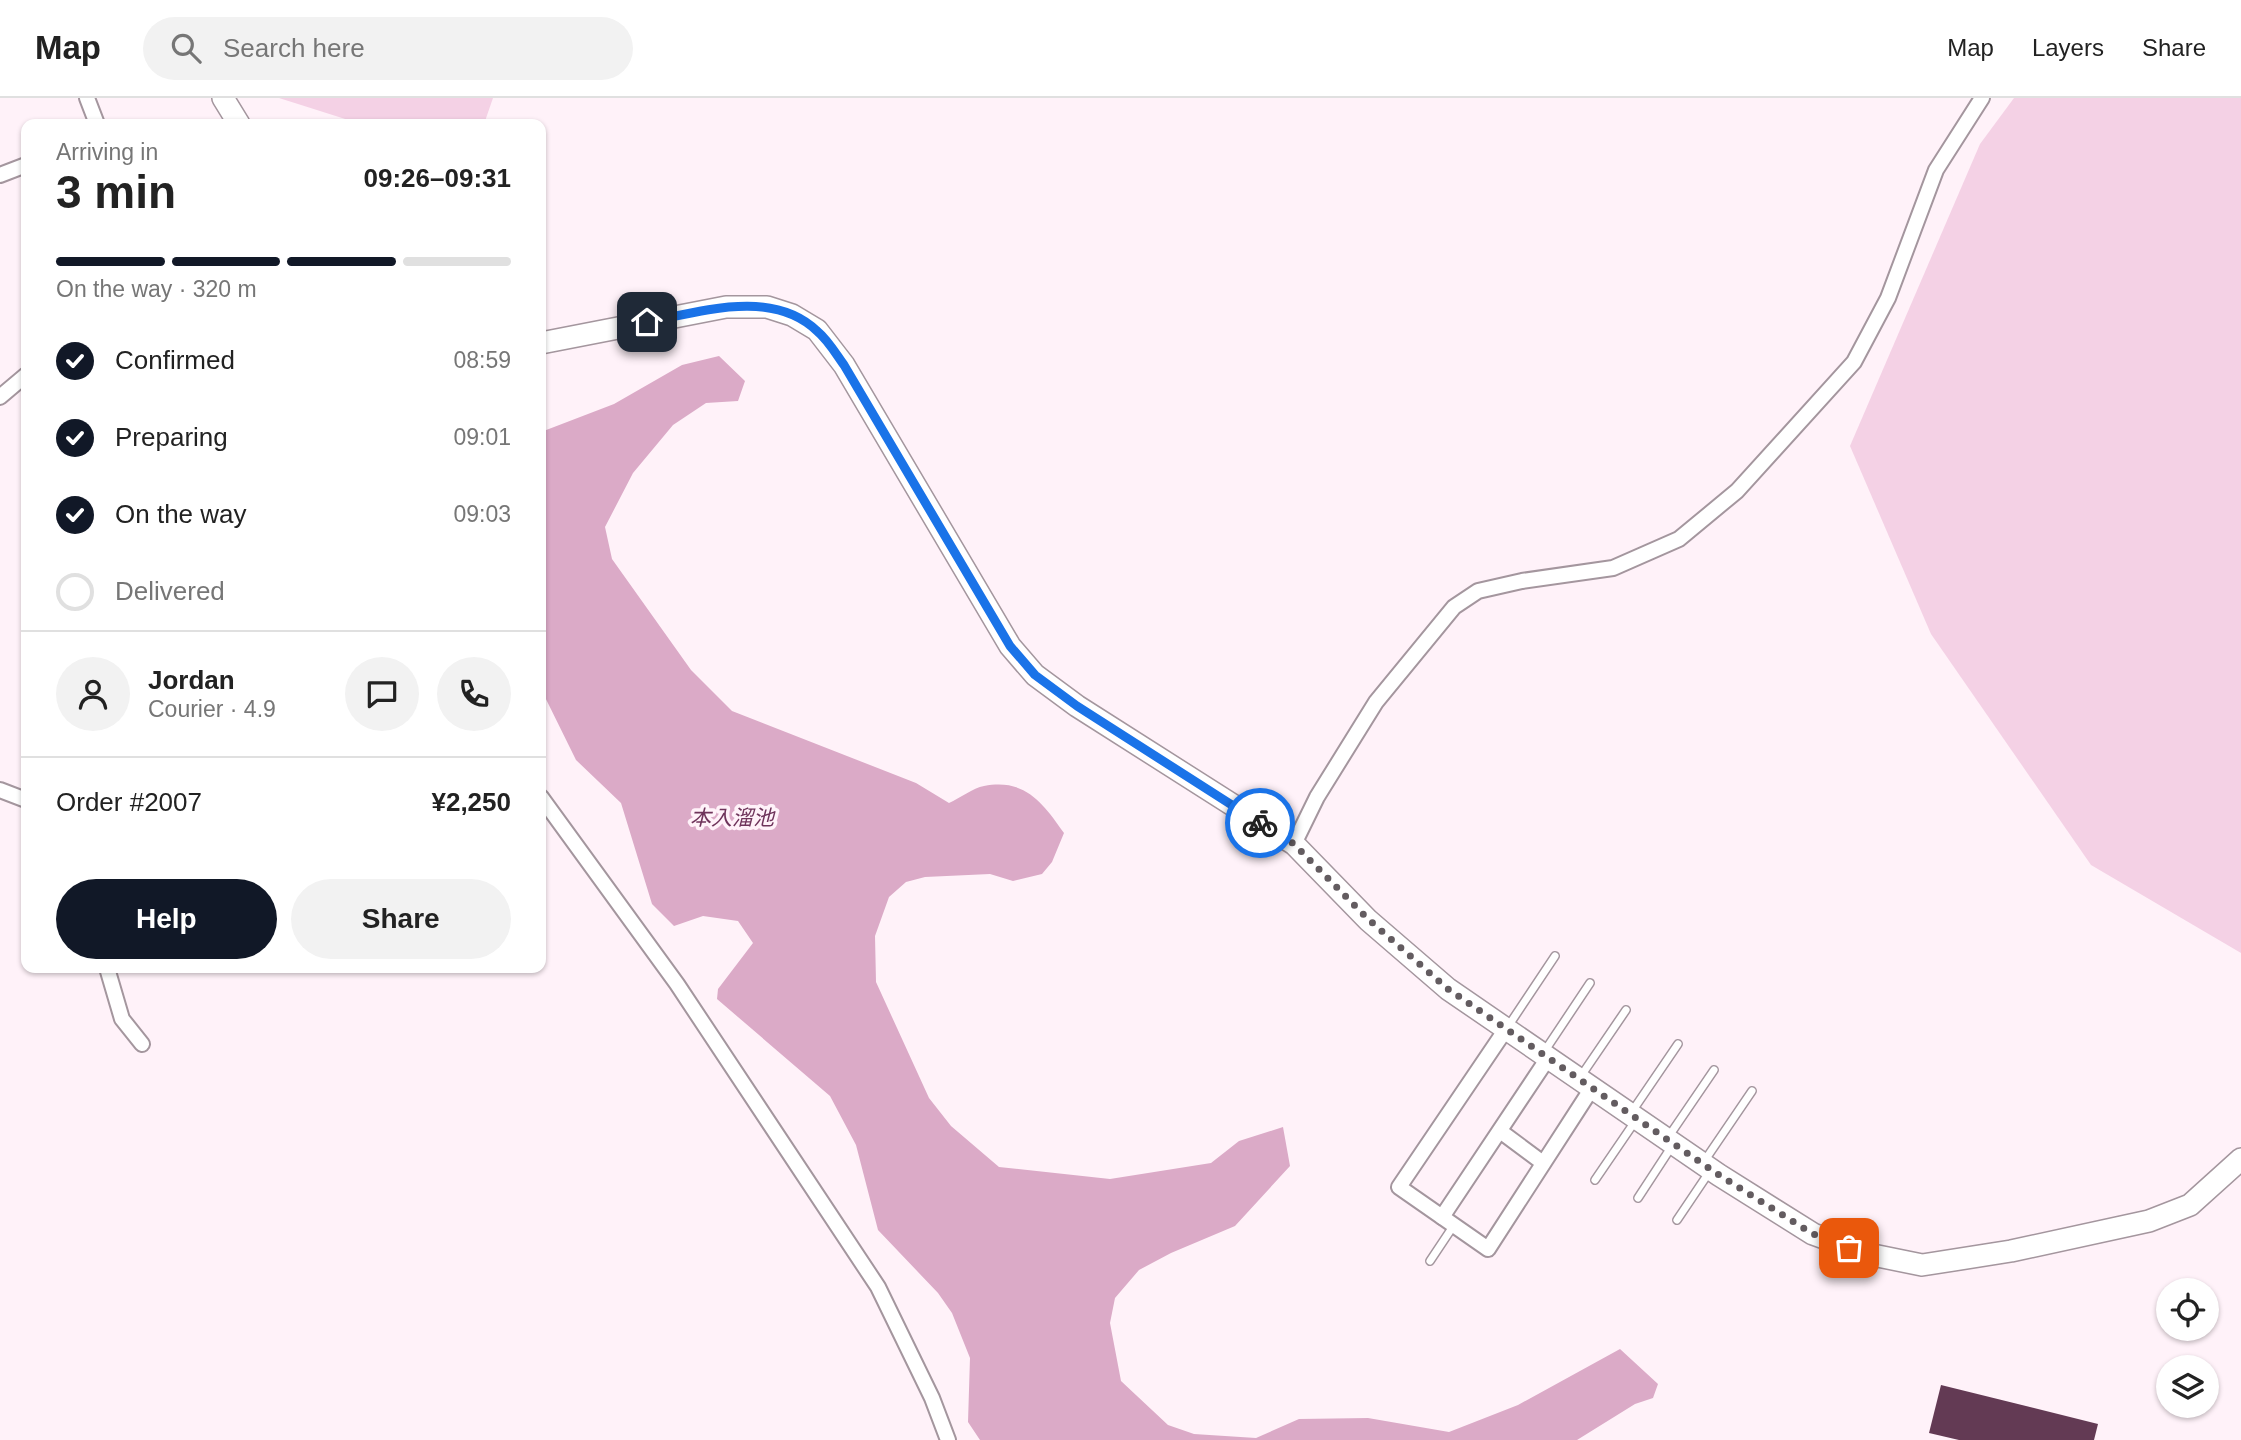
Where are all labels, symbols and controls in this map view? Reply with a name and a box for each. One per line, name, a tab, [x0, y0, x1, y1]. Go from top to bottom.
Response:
search box	[143, 17, 633, 80]
text: Map	[35, 29, 101, 66]
icon: search	[167, 29, 205, 67]
text: Search here	[223, 33, 365, 63]
text: Map	[1947, 34, 1994, 61]
text: Layers	[2032, 34, 2104, 61]
text: Share	[2142, 34, 2206, 61]
text: Arriving in	[56, 139, 158, 165]
text: 09:26–09:31	[364, 163, 511, 193]
text: 3 min	[56, 166, 176, 218]
text: On the way · 320 m	[56, 276, 257, 302]
pin	[617, 292, 677, 352]
icon: home	[628, 303, 666, 341]
icon: check	[56, 342, 94, 380]
text: Confirmed	[115, 345, 235, 375]
text: 08:59	[453, 347, 511, 373]
icon: check	[56, 419, 94, 457]
text: Preparing	[115, 422, 228, 452]
text: 09:01	[453, 424, 511, 450]
icon: check	[56, 496, 94, 534]
text: On the way	[115, 499, 247, 529]
text: 09:03	[453, 501, 511, 527]
text: Delivered	[115, 576, 225, 606]
button: person	[56, 657, 130, 731]
button: chat	[345, 657, 419, 731]
button: phone	[437, 657, 511, 731]
text: Jordan	[148, 665, 235, 695]
text: Courier · 4.9	[148, 696, 276, 722]
text: Order #2007	[56, 787, 202, 817]
text: ¥2,250	[431, 787, 511, 817]
courier	[1225, 788, 1295, 858]
icon: bike	[1241, 804, 1279, 842]
water label: 本入溜池	[690, 806, 776, 829]
button: Help	[56, 879, 277, 959]
button: Share	[291, 879, 511, 959]
pin	[1819, 1218, 1879, 1278]
icon: bag	[1830, 1229, 1868, 1267]
map controls	[2156, 1278, 2219, 1418]
button: locate	[2156, 1278, 2219, 1341]
button: layers	[2156, 1355, 2219, 1418]

